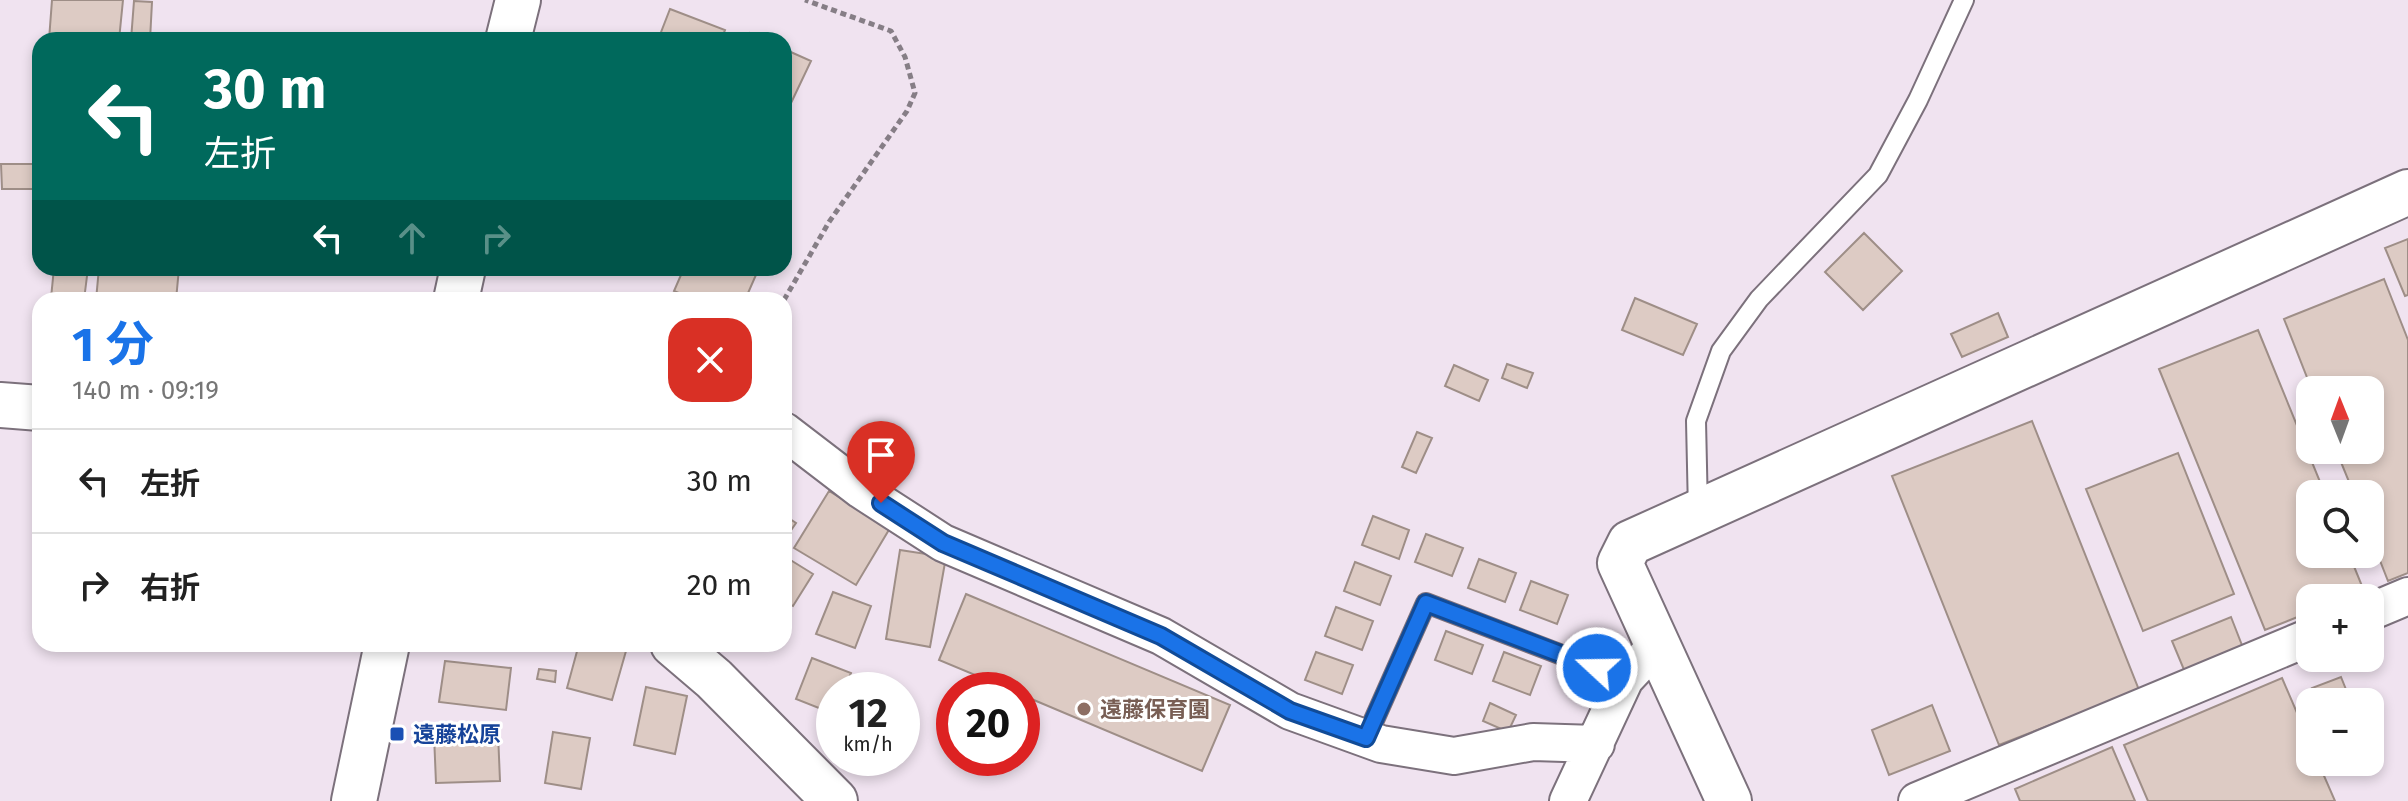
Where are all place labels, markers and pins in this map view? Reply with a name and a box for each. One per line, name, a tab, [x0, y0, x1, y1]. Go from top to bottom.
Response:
pin	[847, 421, 915, 503]
place label: 遠藤保育園	[1100, 696, 1210, 723]
marker: 遠藤保育園	[1075, 700, 1093, 718]
place label: 遠藤松原	[413, 721, 501, 748]
marker: 遠藤松原	[388, 725, 406, 743]

